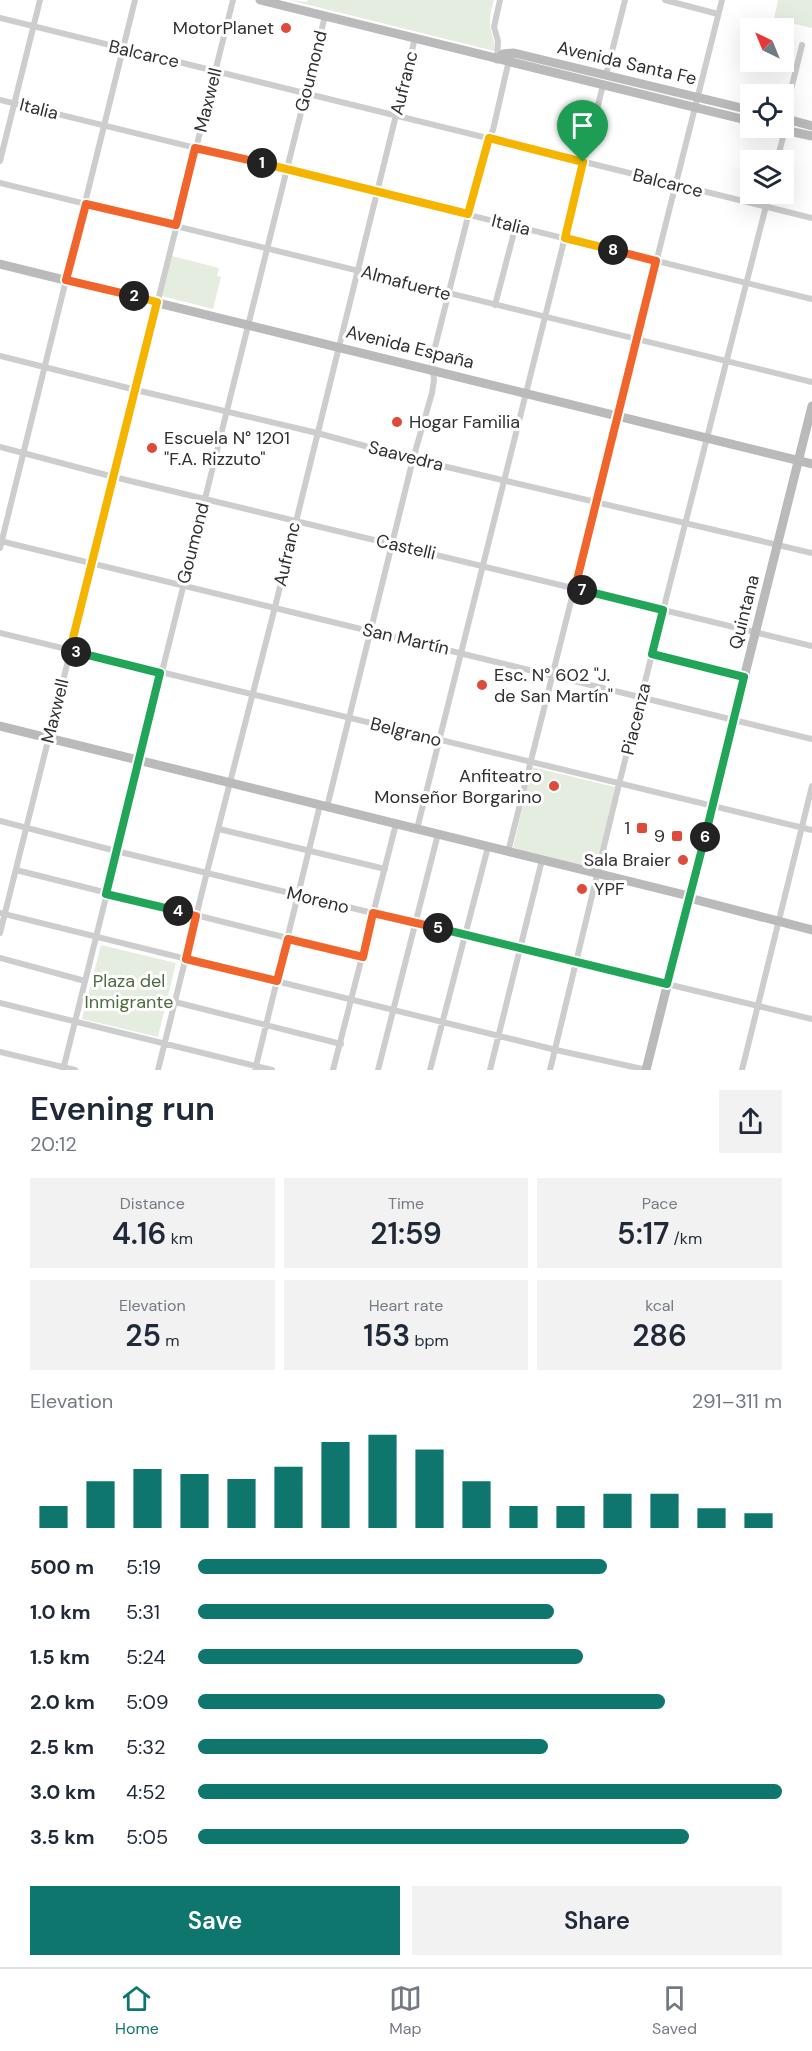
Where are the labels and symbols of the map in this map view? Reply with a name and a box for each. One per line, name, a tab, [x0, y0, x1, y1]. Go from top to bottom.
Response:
place label: MotorPlanet	[173, 16, 274, 40]
north arrow	[740, 18, 794, 72]
marker: MotorPlanet	[279, 21, 293, 35]
street label: Goumond	[289, 28, 333, 114]
street label: Balcarce	[106, 34, 182, 74]
street label: Avenida Santa Fe	[555, 35, 699, 91]
street label: Aufranc	[384, 48, 424, 118]
street label: Maxwell	[188, 65, 228, 135]
street label: Italia	[17, 93, 61, 125]
pin	[557, 100, 608, 162]
pin: 1	[247, 148, 277, 178]
street label: Balcarce	[630, 163, 706, 203]
street label: Italia	[489, 209, 533, 241]
pin: 8	[598, 235, 628, 265]
street label: Almafuerte	[358, 259, 454, 307]
pin: 2	[119, 281, 149, 311]
street label: Avenida España	[343, 319, 477, 375]
place label: Hogar Familia	[409, 410, 520, 434]
marker: Hogar Familia	[390, 415, 404, 429]
place label: Escuela N° 1201 "F.A. Rizzuto"	[164, 426, 290, 471]
street label: Saavedra	[366, 435, 446, 477]
marker: Escuela N° 1201 "F.A. Rizzuto"	[145, 441, 159, 455]
street label: Goumond	[171, 500, 215, 586]
street label: Aufranc	[268, 519, 306, 589]
street label: Castelli	[374, 528, 438, 566]
street label: Quintana	[723, 572, 765, 652]
pin: 7	[567, 575, 597, 605]
street label: San Martín	[360, 617, 452, 661]
pin: 3	[61, 637, 91, 667]
place label: Esc. N° 602 "J. de San Martín"	[494, 663, 613, 708]
street label: Maxwell	[35, 676, 75, 746]
marker: Esc. N° 602 "J. de San Martín"	[475, 678, 489, 692]
street label: Piacenza	[615, 680, 657, 758]
street label: Belgrano	[368, 712, 444, 752]
place label: Anfiteatro Monseñor Borgarino	[374, 764, 542, 809]
marker: Anfiteatro Monseñor Borgarino	[547, 779, 561, 793]
place label: 1	[624, 816, 630, 840]
marker: 1	[635, 821, 649, 835]
pin: 6	[690, 822, 720, 852]
place label: 9	[654, 824, 665, 848]
marker: 9	[670, 829, 684, 843]
place label: Sala Braier	[584, 848, 671, 872]
marker: Sala Braier	[676, 853, 690, 867]
place label: YPF	[594, 877, 625, 901]
street label: Moreno	[284, 881, 352, 919]
marker: YPF	[575, 882, 589, 896]
pin: 4	[163, 896, 193, 926]
pin: 5	[423, 913, 453, 943]
park label: Plaza del Inmigrante	[85, 969, 173, 1014]

